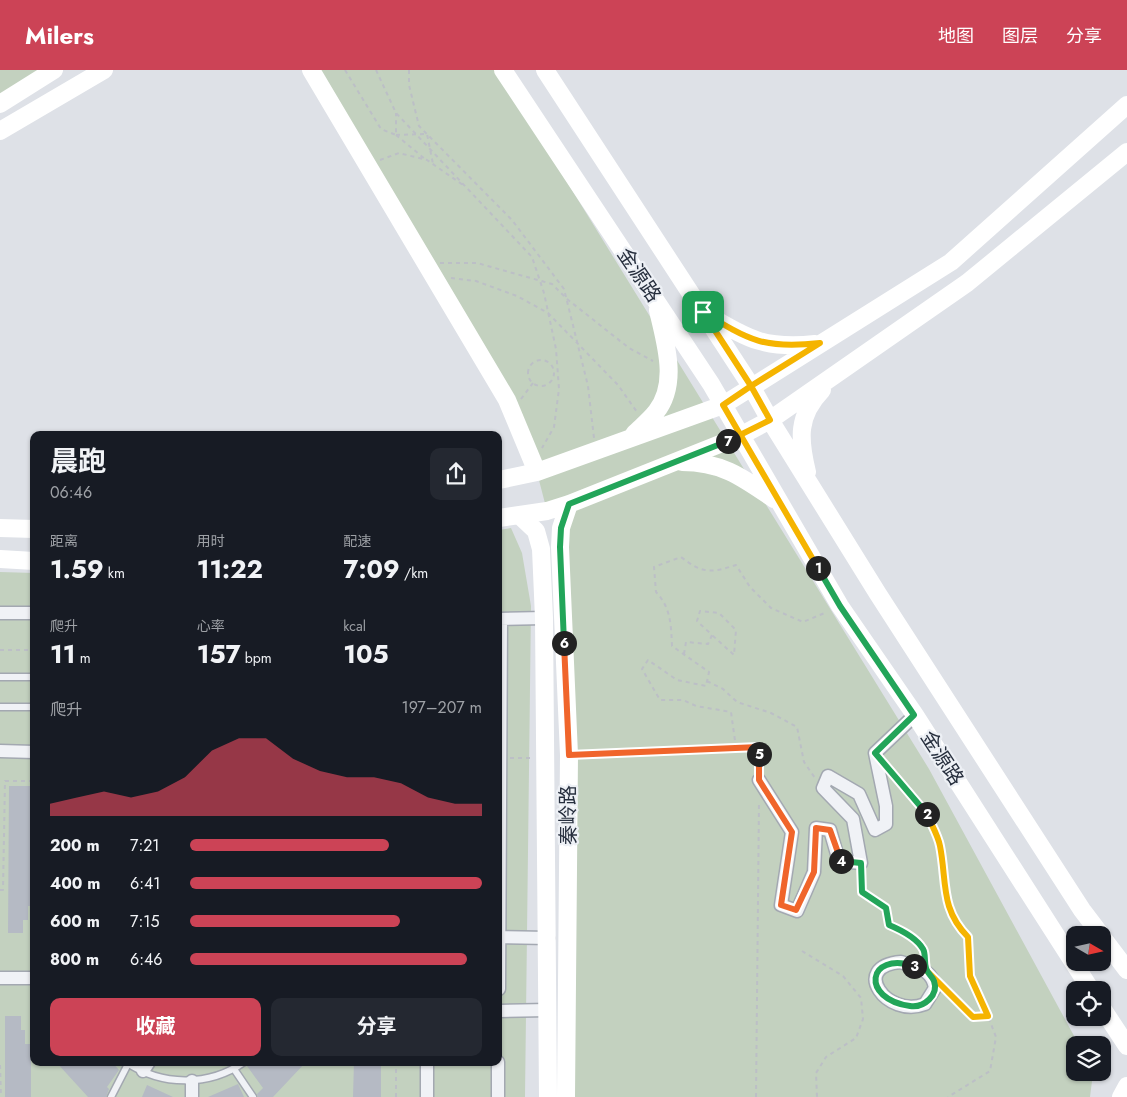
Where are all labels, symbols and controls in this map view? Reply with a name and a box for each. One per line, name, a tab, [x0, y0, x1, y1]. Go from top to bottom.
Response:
text: Milers	[25, 18, 94, 53]
text: 地图	[938, 23, 974, 49]
text: 图层	[1002, 23, 1038, 49]
text: 分享	[1066, 23, 1102, 49]
street label: 金源路	[610, 242, 668, 308]
pin	[682, 291, 724, 333]
icon: arrive	[689, 298, 717, 326]
pin: 7	[716, 428, 740, 454]
text: 7	[724, 431, 733, 451]
text: 晨跑	[50, 441, 106, 482]
button: share	[430, 448, 482, 500]
text: 06:46	[50, 481, 92, 504]
text: 距离	[50, 531, 78, 551]
text: 用时	[197, 531, 225, 551]
text: 配速	[343, 531, 371, 551]
text: 1.59	[50, 551, 104, 587]
text: 11:22	[197, 551, 263, 587]
text: 7:09	[343, 551, 400, 587]
pin: 1	[806, 556, 830, 580]
text: 1	[815, 558, 822, 578]
text: km	[104, 563, 125, 583]
text: /km	[400, 563, 428, 583]
text: 爬升	[50, 616, 78, 636]
text: 心率	[197, 616, 225, 636]
text: kcal	[343, 616, 366, 636]
pin: 6	[552, 630, 576, 656]
text: 6	[560, 633, 569, 653]
text: 11	[50, 636, 75, 672]
text: 157	[197, 636, 241, 672]
text: 105	[343, 636, 389, 672]
text: m	[75, 648, 91, 668]
text: bpm	[241, 648, 272, 668]
text: 197–207 m	[401, 696, 482, 719]
text: 爬升	[50, 698, 82, 721]
street label: 金源路	[914, 725, 970, 791]
pin: 5	[746, 742, 772, 766]
text: 5	[755, 744, 764, 764]
street label: 秦岭路	[554, 785, 583, 845]
pin: 2	[914, 802, 940, 826]
text: 2	[923, 804, 932, 824]
text: 200 m	[50, 834, 100, 857]
text: 7:21	[130, 834, 160, 857]
pin: 4	[828, 848, 854, 874]
text: 4	[837, 851, 846, 871]
text: 400 m	[50, 872, 100, 895]
text: 6:41	[130, 872, 161, 895]
text: 600 m	[50, 910, 100, 933]
text: 7:15	[130, 910, 159, 933]
north arrow	[1066, 926, 1111, 971]
map controls	[1066, 926, 1111, 1081]
text: 800 m	[50, 948, 99, 971]
text: 6:46	[130, 948, 163, 971]
pin: 3	[902, 954, 926, 978]
text: 3	[910, 956, 919, 976]
button: locate	[1066, 981, 1111, 1026]
button: 收藏	[50, 998, 261, 1056]
button: 分享	[271, 998, 482, 1056]
button: layers	[1066, 1036, 1111, 1081]

